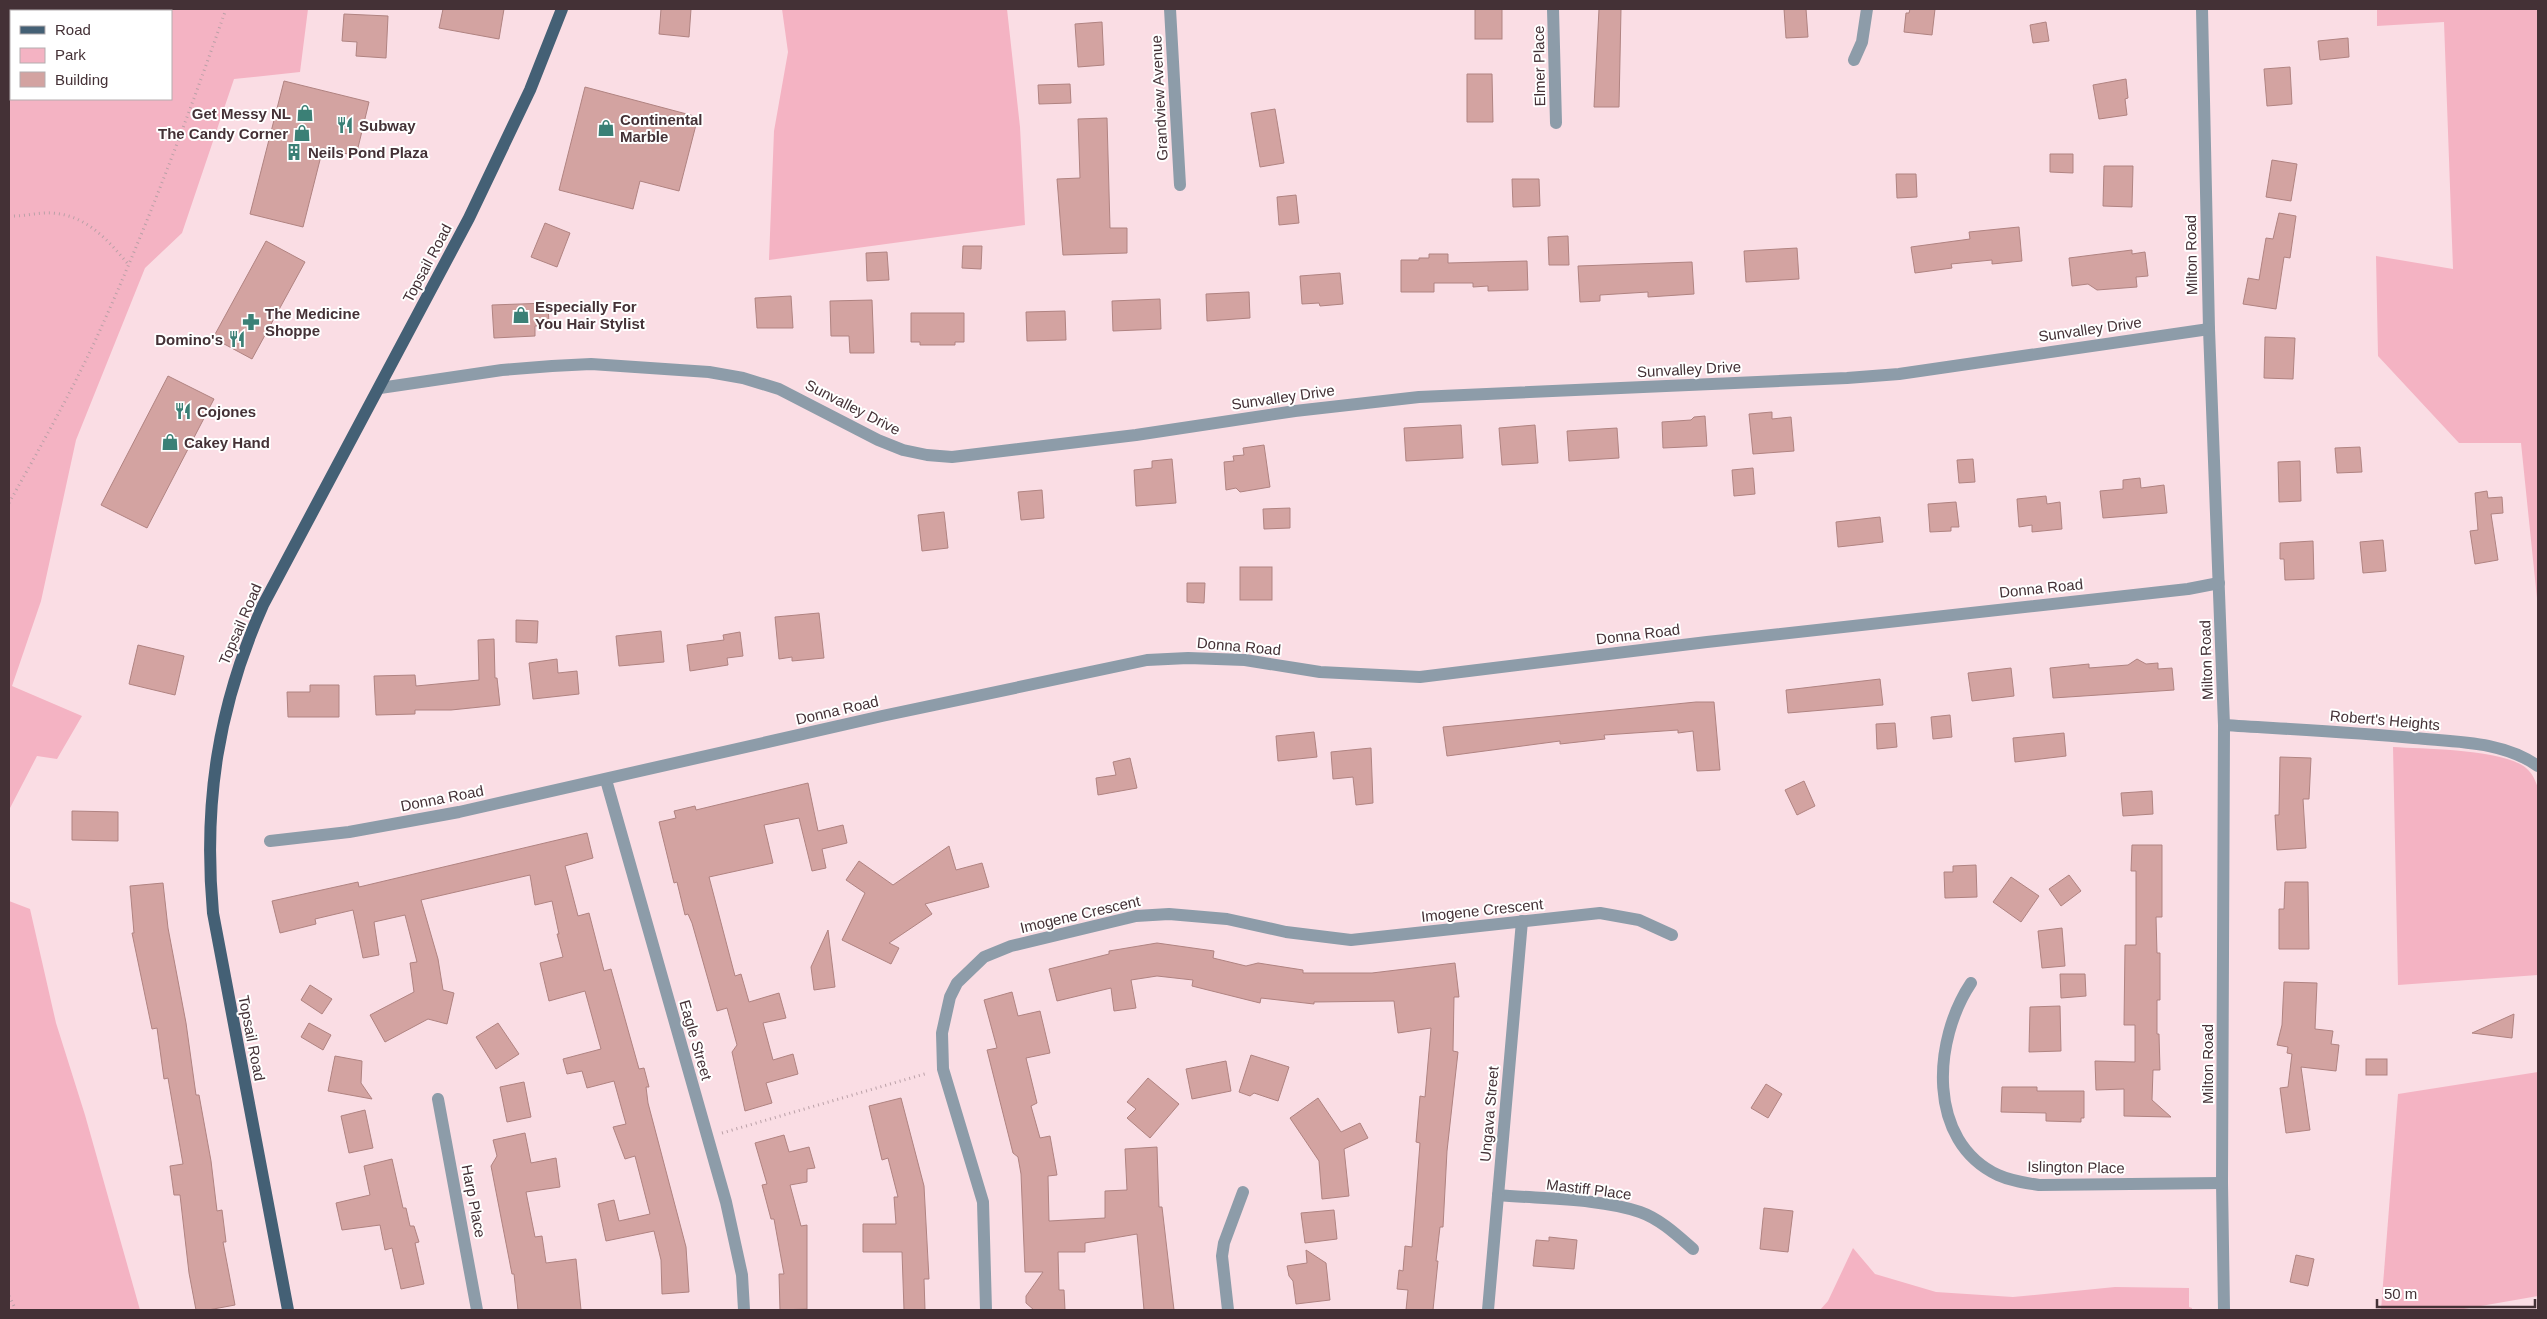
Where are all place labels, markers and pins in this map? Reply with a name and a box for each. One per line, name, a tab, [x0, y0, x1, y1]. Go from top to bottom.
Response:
shop icon: Get Messy NL	[295, 103, 315, 123]
place label: Get Messy NL	[192, 105, 291, 122]
place label: Continental Marble	[620, 111, 703, 145]
restaurant icon: Subway	[335, 115, 355, 135]
place label: Subway	[359, 117, 416, 134]
shop icon: Continental Marble	[596, 118, 616, 138]
shop icon: The Candy Corner	[292, 123, 312, 143]
place label: The Candy Corner	[158, 125, 288, 142]
building icon: Neils Pond Plaza	[284, 142, 304, 162]
place label: Neils Pond Plaza	[308, 144, 429, 161]
place label: Especially For You Hair Stylist	[535, 298, 645, 332]
place label: The Medicine Shoppe	[265, 305, 360, 339]
shop icon: Especially For You Hair Stylist	[511, 305, 531, 325]
pharmacy icon: The Medicine Shoppe	[241, 312, 261, 332]
restaurant icon: Domino's	[227, 329, 247, 349]
place label: Domino's	[155, 331, 223, 348]
restaurant icon: Cojones	[173, 401, 193, 421]
place label: Cojones	[197, 403, 256, 420]
shop icon: Cakey Hand	[160, 432, 180, 452]
place label: Cakey Hand	[184, 434, 270, 451]

